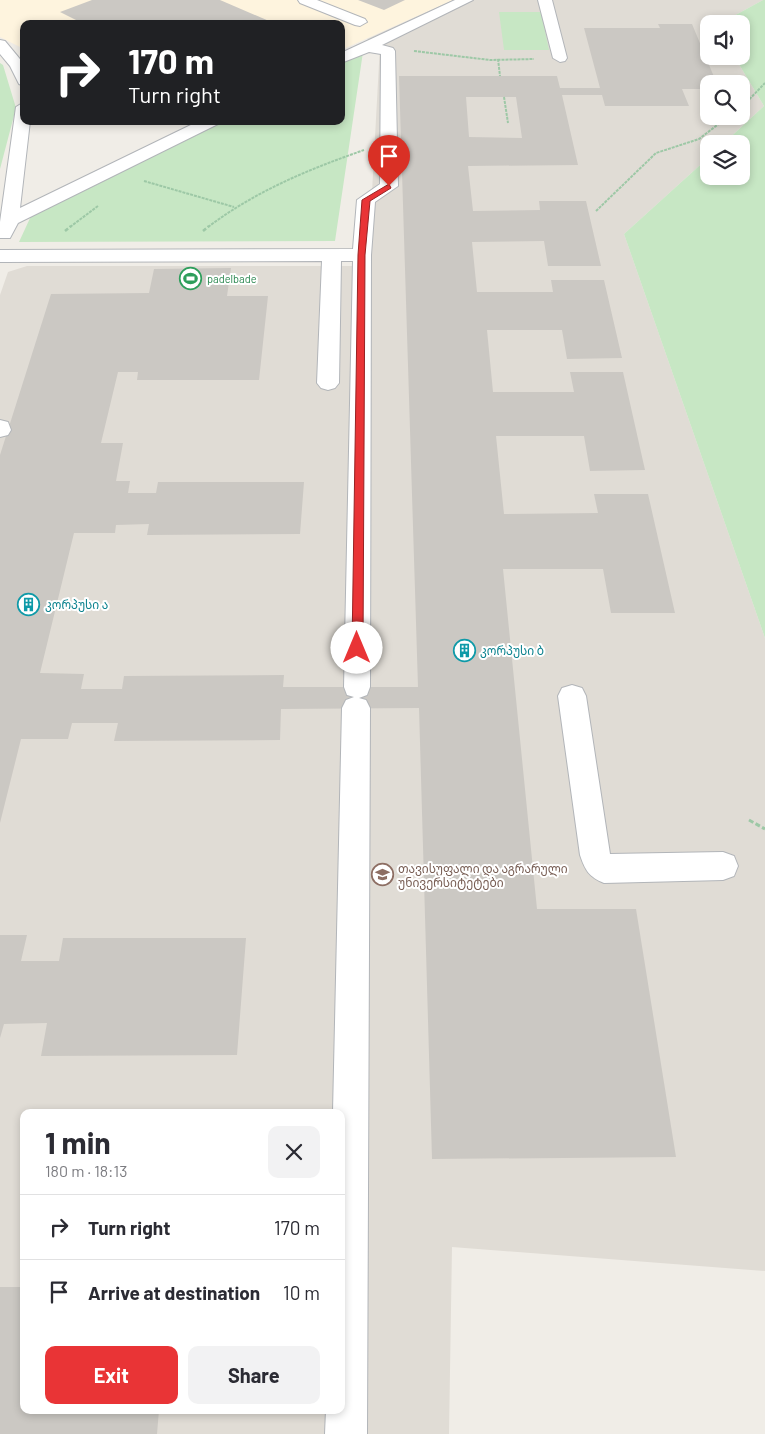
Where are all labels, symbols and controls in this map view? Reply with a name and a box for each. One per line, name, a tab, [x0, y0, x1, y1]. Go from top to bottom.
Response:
map controls	[700, 15, 750, 185]
button: sound	[700, 15, 750, 65]
text: 170 m	[128, 39, 214, 81]
icon: right	[45, 40, 110, 105]
button: search	[700, 75, 750, 125]
text: Turn right	[128, 81, 221, 107]
pin	[368, 135, 410, 186]
button: layers	[700, 135, 750, 185]
icon: arrive	[375, 142, 403, 170]
sports icon: padelbade	[179, 266, 203, 290]
place label: padelbade	[207, 272, 257, 285]
building icon: კორპუსი ა	[17, 592, 41, 616]
place label: კორპუსი ა	[45, 597, 108, 612]
position arrow	[330, 621, 382, 673]
building icon: კორპუსი ბ	[452, 638, 476, 662]
place label: კორპუსი ბ	[480, 643, 544, 658]
place label: თავისუფალი და აგრარული უნივერსიტეტები	[398, 861, 568, 890]
school or university icon: თავისუფალი და აგრარული უნივერსიტეტები	[370, 863, 394, 887]
text: 1 min	[45, 1124, 111, 1160]
button: close	[268, 1126, 320, 1178]
text: 180 m · 18:13	[45, 1161, 127, 1180]
icon: right	[45, 1213, 73, 1241]
text: Turn right	[88, 1216, 170, 1239]
text: 170 m	[274, 1216, 320, 1239]
icon: arrive	[45, 1278, 73, 1306]
text: Arrive at destination	[88, 1281, 260, 1304]
text: 10 m	[283, 1281, 320, 1304]
button: Exit	[45, 1346, 178, 1404]
button: Share	[188, 1346, 320, 1404]

